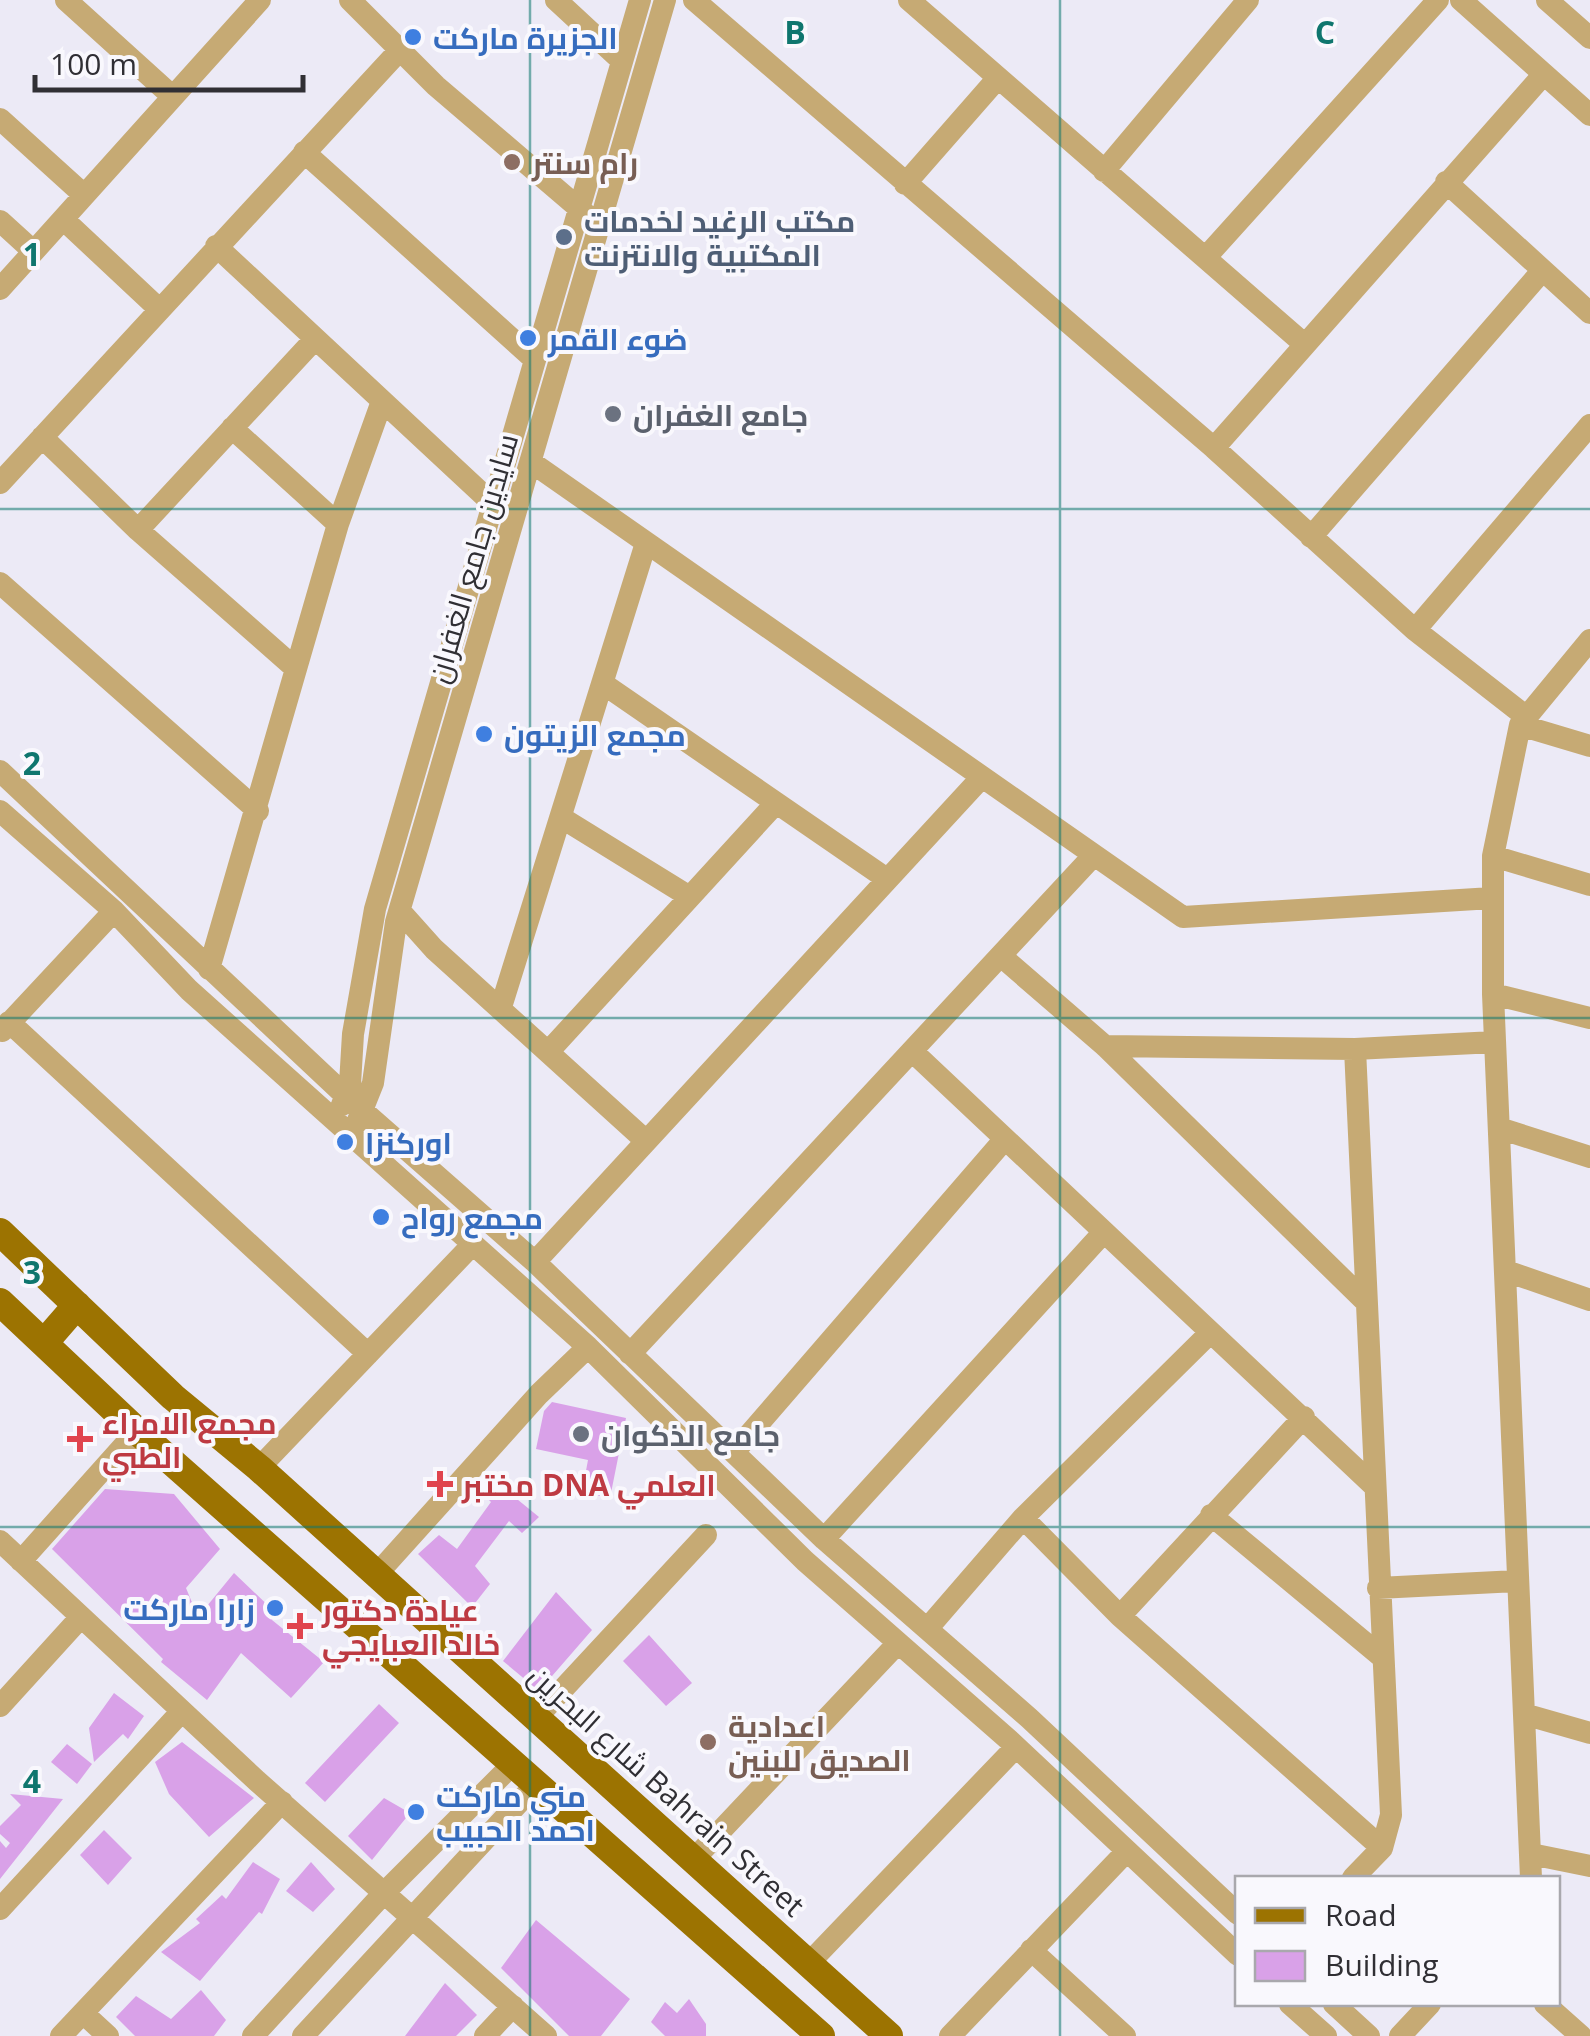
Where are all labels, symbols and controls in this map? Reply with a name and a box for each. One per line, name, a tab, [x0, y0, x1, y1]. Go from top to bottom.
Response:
text: B	[784, 10, 806, 53]
text: C	[1315, 10, 1335, 53]
place label: الجزيرة ماركت	[433, 17, 618, 58]
marker: الجزيرة ماركت	[402, 26, 424, 48]
scale bar	[35, 30, 302, 92]
text: 100 m	[50, 43, 137, 84]
place label: رام سنتر	[531, 142, 638, 184]
marker: رام سنتر	[501, 151, 523, 173]
place label: مكتب الرغيد لخدمات المكتبية والانترنت	[584, 200, 855, 275]
marker: مكتب الرغيد لخدمات المكتبية والانترنت	[553, 226, 575, 248]
text: 1	[23, 232, 41, 275]
place label: ضوء القمر	[547, 318, 688, 359]
marker: ضوء القمر	[517, 327, 539, 349]
place label: جامع الغفران	[633, 394, 808, 436]
marker: جامع الغفران	[602, 403, 624, 425]
street label: سايدين جامع الغفران	[417, 429, 528, 688]
place label: مجمع الزيتون	[504, 714, 686, 756]
marker: مجمع الزيتون	[473, 723, 495, 745]
text: 2	[23, 741, 41, 784]
place label: اوركنزا	[365, 1122, 452, 1163]
marker: اوركنزا	[334, 1131, 356, 1153]
place label: مجمع رواح	[401, 1197, 543, 1239]
marker: مجمع رواح	[370, 1206, 392, 1228]
text: 3	[23, 1250, 41, 1293]
place label: مجمع الامراء الطبي	[102, 1402, 277, 1482]
place label: جامع الذكوان	[601, 1414, 780, 1456]
marker: جامع الذكوان	[570, 1423, 592, 1445]
marker: مجمع الامراء الطبي	[67, 1426, 93, 1452]
place label: مختبر DNA العلمي	[461, 1464, 716, 1510]
marker: مختبر DNA العلمي	[427, 1471, 453, 1497]
place label: زارا ماركت	[123, 1588, 255, 1629]
place label: عيادة دكتور خالد العبايجي	[321, 1589, 500, 1669]
marker: زارا ماركت	[264, 1597, 286, 1619]
marker: عيادة دكتور خالد العبايجي	[287, 1613, 313, 1639]
street label: شارع البحرين Bahrain Street	[519, 1655, 814, 1926]
place label: اعدادية الصديق للبنين	[728, 1705, 911, 1780]
marker: اعدادية الصديق للبنين	[697, 1731, 719, 1753]
text: 4	[23, 1759, 41, 1802]
place label: مني ماركت احمد الحبيب	[436, 1775, 595, 1850]
marker: مني ماركت احمد الحبيب	[405, 1801, 427, 1823]
legend	[1235, 1876, 1560, 2006]
text: Road	[1325, 1894, 1397, 1935]
text: Building	[1325, 1944, 1439, 1985]

